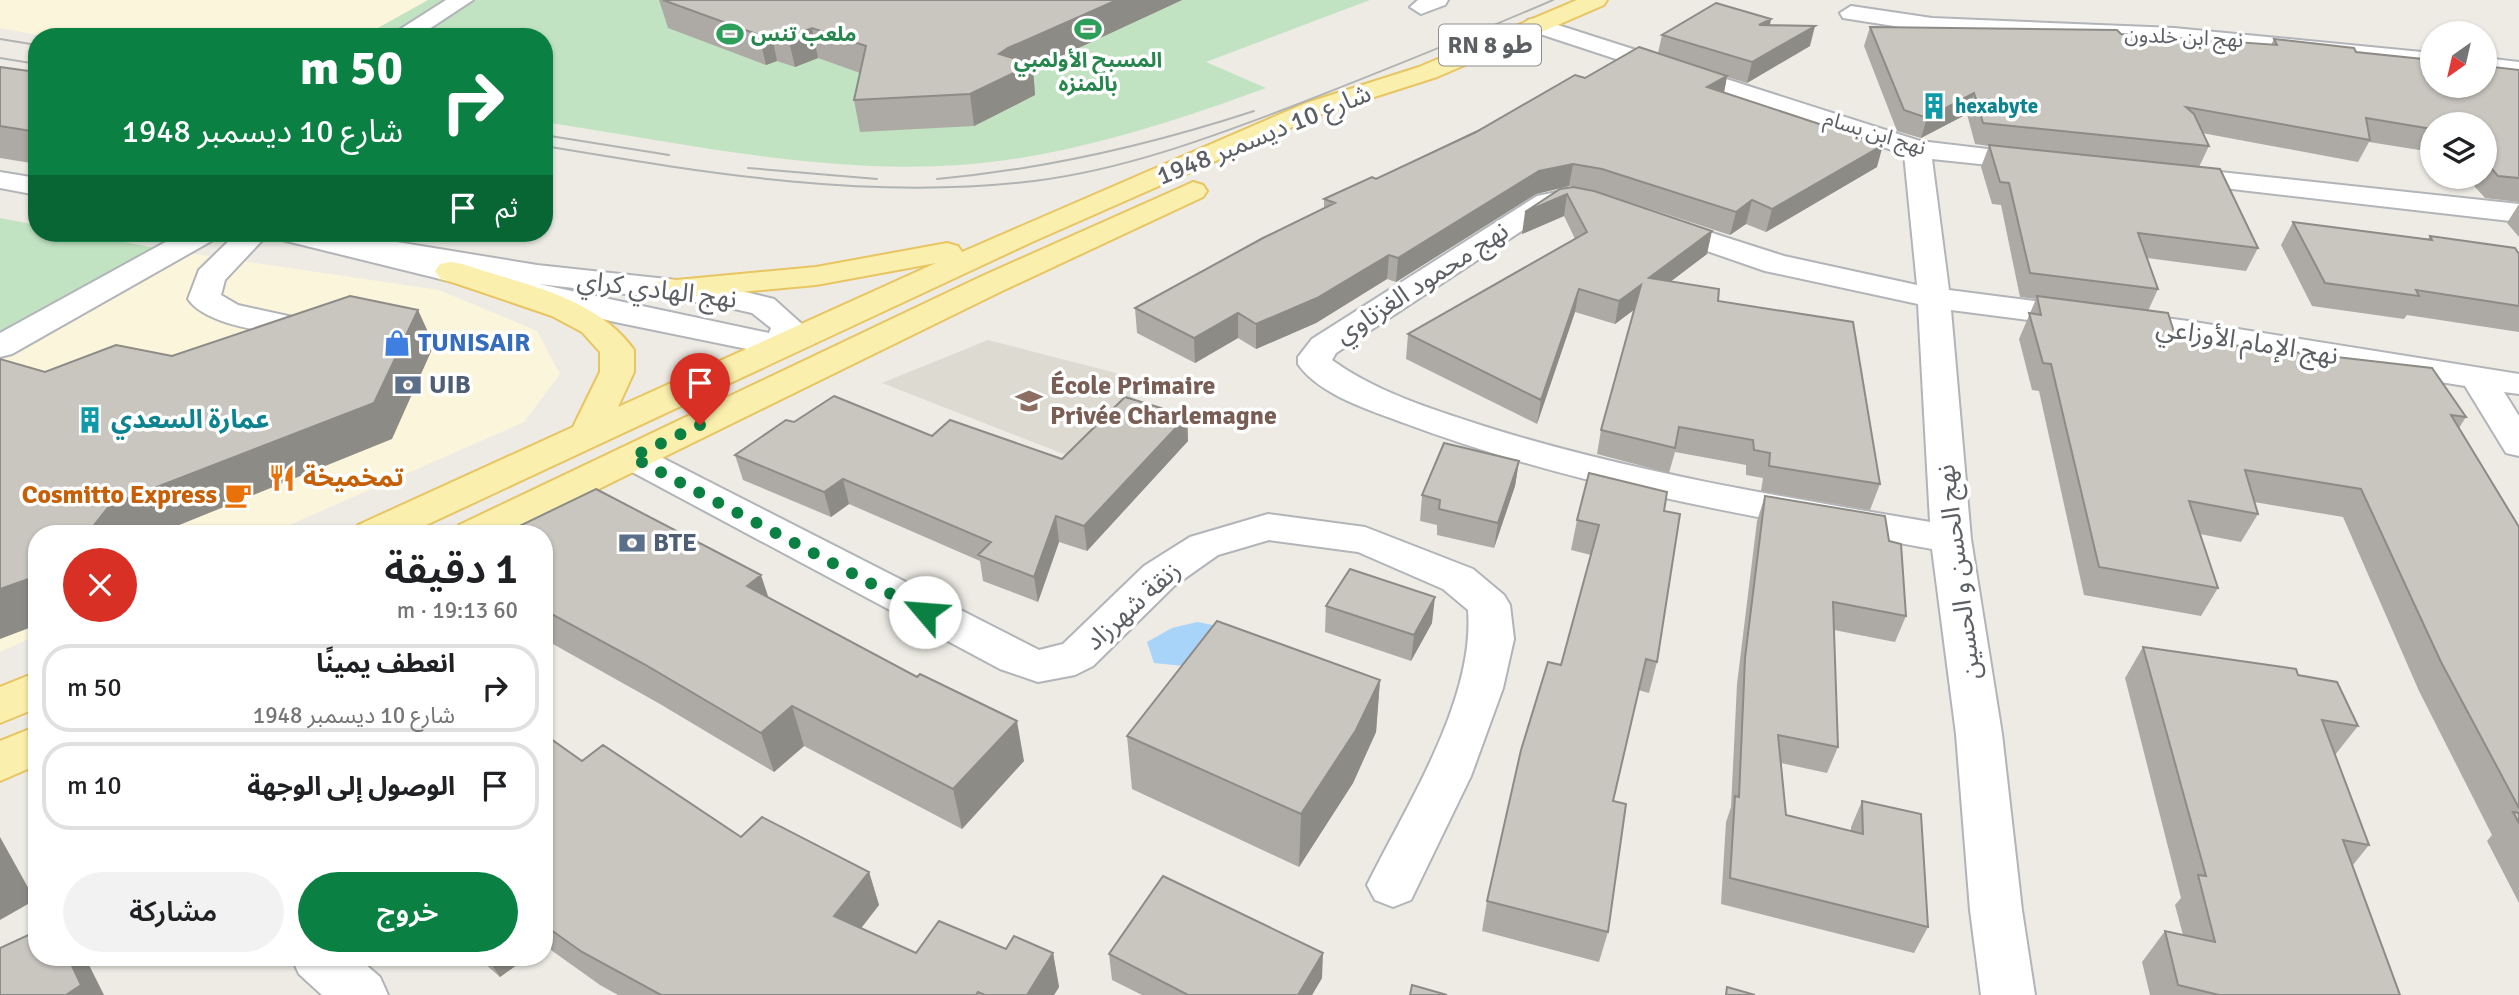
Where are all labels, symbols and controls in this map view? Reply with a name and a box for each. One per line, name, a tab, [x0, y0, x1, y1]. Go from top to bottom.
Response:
sports icon: المسبح الأولمبي بالمنزه	[1073, 14, 1103, 44]
sports icon: ملعب تنس	[715, 19, 745, 49]
place label: ملعب تنس	[751, 21, 856, 47]
street label: نهج ابن خلدون	[2124, 21, 2244, 55]
north arrow	[2420, 21, 2497, 98]
map controls	[2420, 21, 2497, 189]
road number: RN 8 طو	[1439, 25, 1541, 66]
text: 50 m	[300, 38, 403, 98]
place label: المسبح الأولمبي بالمنزه	[1014, 47, 1162, 97]
icon: right	[427, 56, 518, 147]
street label: شارع 10 ديسمبر 1948	[1152, 77, 1377, 195]
building icon: hexabyte	[1919, 91, 1949, 121]
place label: hexabyte	[1955, 93, 2038, 119]
street label: نهج ابن بسام	[1820, 105, 1929, 164]
text: شارع 10 ديسمبر 1948	[122, 112, 403, 151]
button: layers	[2420, 112, 2497, 189]
icon: arrive	[444, 189, 482, 227]
text: ثم	[496, 193, 518, 225]
street label: نهج محمود الغزناوي	[1329, 215, 1516, 354]
street label: نهج الهادي كراي	[575, 264, 739, 319]
street label: نهج الإمام الأوزاعي	[2153, 312, 2340, 375]
place label: TUNISAIR	[418, 327, 530, 359]
shop icon: TUNISAIR	[382, 328, 412, 358]
pin	[670, 353, 730, 425]
icon: arrive	[681, 364, 719, 402]
place label: UIB	[429, 369, 471, 401]
bank icon: UIB	[393, 370, 423, 400]
place label: École Primaire Privée Charlemagne	[1050, 370, 1277, 432]
school or university icon: École Primaire Privée Charlemagne	[1014, 386, 1044, 416]
place label: عمارة السعدي	[111, 404, 269, 440]
building icon: عمارة السعدي	[75, 405, 105, 435]
place label: تمخميخة	[303, 462, 404, 494]
street label: نهج الحسن و الحسين	[1930, 462, 1991, 682]
restaurant icon: تمخميخة	[267, 463, 297, 493]
place label: Cosmitto Express	[22, 479, 217, 511]
cafe icon: Cosmitto Express	[223, 480, 253, 510]
place label: BTE	[653, 527, 697, 559]
bank icon: BTE	[617, 528, 647, 558]
text: 1 دقيقة	[384, 544, 518, 595]
button: close	[63, 548, 137, 622]
street label: زنقة شهرزاد	[1078, 555, 1188, 657]
position arrow	[888, 575, 962, 649]
text: 60 m · 19:13	[397, 596, 518, 625]
text: انعطف يمينًا	[316, 648, 455, 680]
icon: right	[476, 669, 514, 707]
text: 50 m	[67, 672, 122, 704]
text: شارع 10 ديسمبر 1948	[253, 701, 455, 730]
icon: arrive	[476, 767, 514, 805]
text: 10 m	[67, 770, 122, 802]
text: الوصول إلى الوجهة	[247, 771, 455, 803]
button: مشاركة	[63, 872, 284, 952]
button: خروج	[298, 872, 518, 952]

